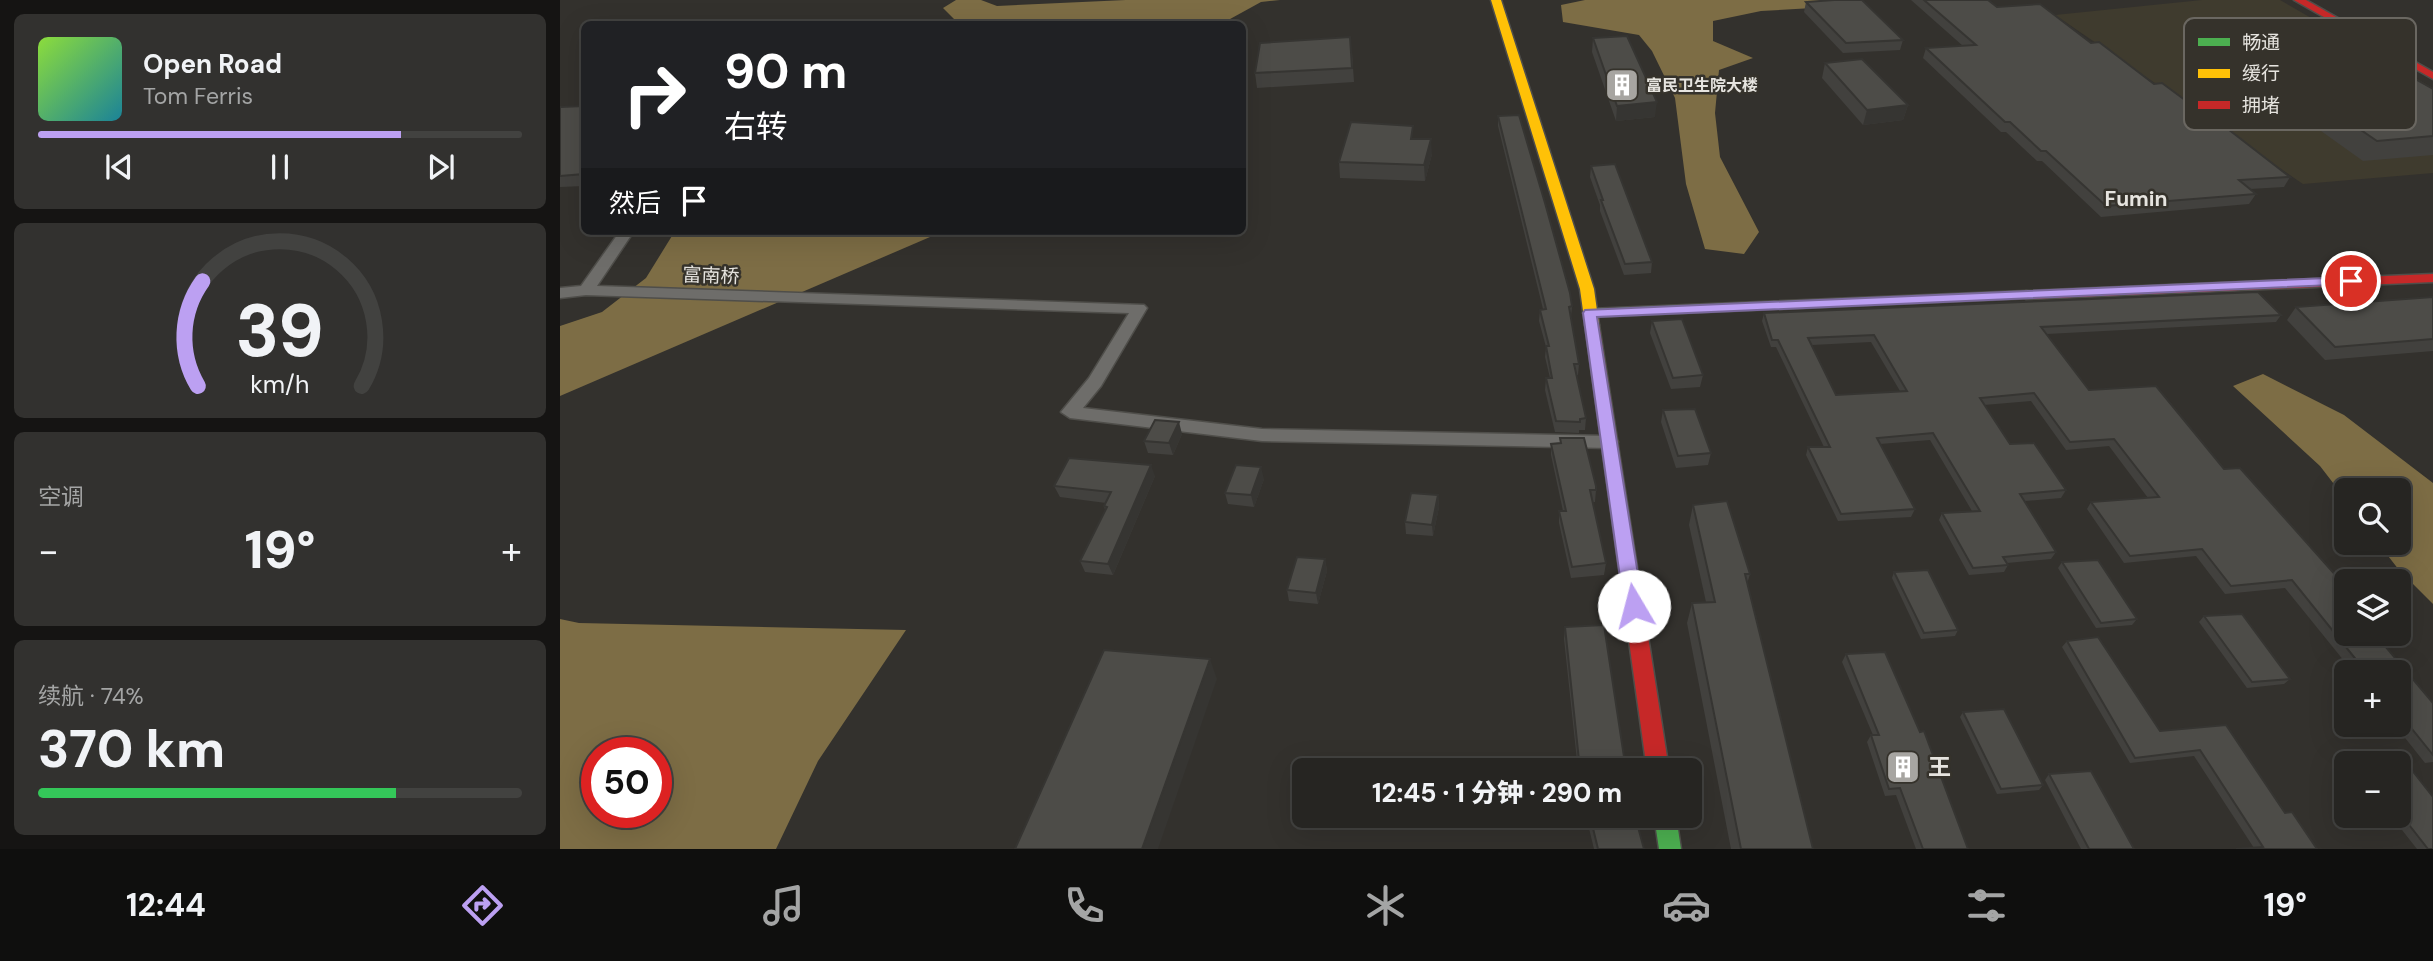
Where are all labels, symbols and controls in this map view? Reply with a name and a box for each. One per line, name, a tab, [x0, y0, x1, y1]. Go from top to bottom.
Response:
legend	[2184, 18, 2416, 130]
text: 畅通	[2242, 30, 2280, 55]
text: 90 m	[724, 39, 847, 103]
text: Open Road	[143, 47, 282, 81]
icon: right	[609, 49, 700, 140]
text: 缓行	[2242, 61, 2280, 86]
building icon: 富民卫生院大楼	[1603, 66, 1641, 104]
place label: 富民卫生院大楼	[1646, 75, 1758, 96]
text: Tom Ferris	[143, 81, 253, 111]
text: 拥堵	[2242, 93, 2280, 118]
text: 右转	[724, 106, 788, 148]
icon: previous	[100, 148, 138, 186]
icon: pause	[261, 148, 299, 186]
icon: next	[422, 148, 460, 186]
icon: arrive	[675, 182, 713, 220]
district label: Fumin	[2104, 185, 2168, 213]
text: 然后	[609, 186, 661, 220]
pin	[2321, 251, 2381, 311]
street label: 富南桥	[682, 262, 740, 289]
icon: arrive	[2332, 262, 2370, 300]
text: 39	[236, 285, 324, 380]
text: km/h	[250, 368, 310, 401]
map controls	[2334, 478, 2411, 828]
button: search	[2334, 478, 2411, 555]
text: 空调	[38, 482, 84, 512]
text: 19°	[244, 516, 316, 584]
text: −	[38, 526, 59, 576]
text: +	[501, 526, 522, 576]
position arrow	[1597, 569, 1671, 643]
button: layers	[2334, 569, 2411, 646]
button: +	[2334, 660, 2411, 737]
text: 续航 · 74%	[38, 681, 144, 711]
text: 370 km	[38, 715, 225, 783]
speed limit sign: 50	[581, 737, 672, 828]
building icon: 王	[1884, 748, 1922, 786]
button: −	[2334, 751, 2411, 828]
place label: 王	[1928, 752, 1951, 782]
text: 12:45 · 1 分钟 · 290 m	[1372, 776, 1622, 810]
icon: directions	[458, 881, 507, 930]
icon: music	[759, 881, 808, 930]
icon: phone	[1060, 881, 1109, 930]
icon: climate	[1361, 881, 1410, 930]
icon: car	[1662, 881, 1711, 930]
icon: filters	[1962, 881, 2011, 930]
text: 12:44	[126, 884, 206, 926]
text: 19°	[2263, 884, 2307, 926]

